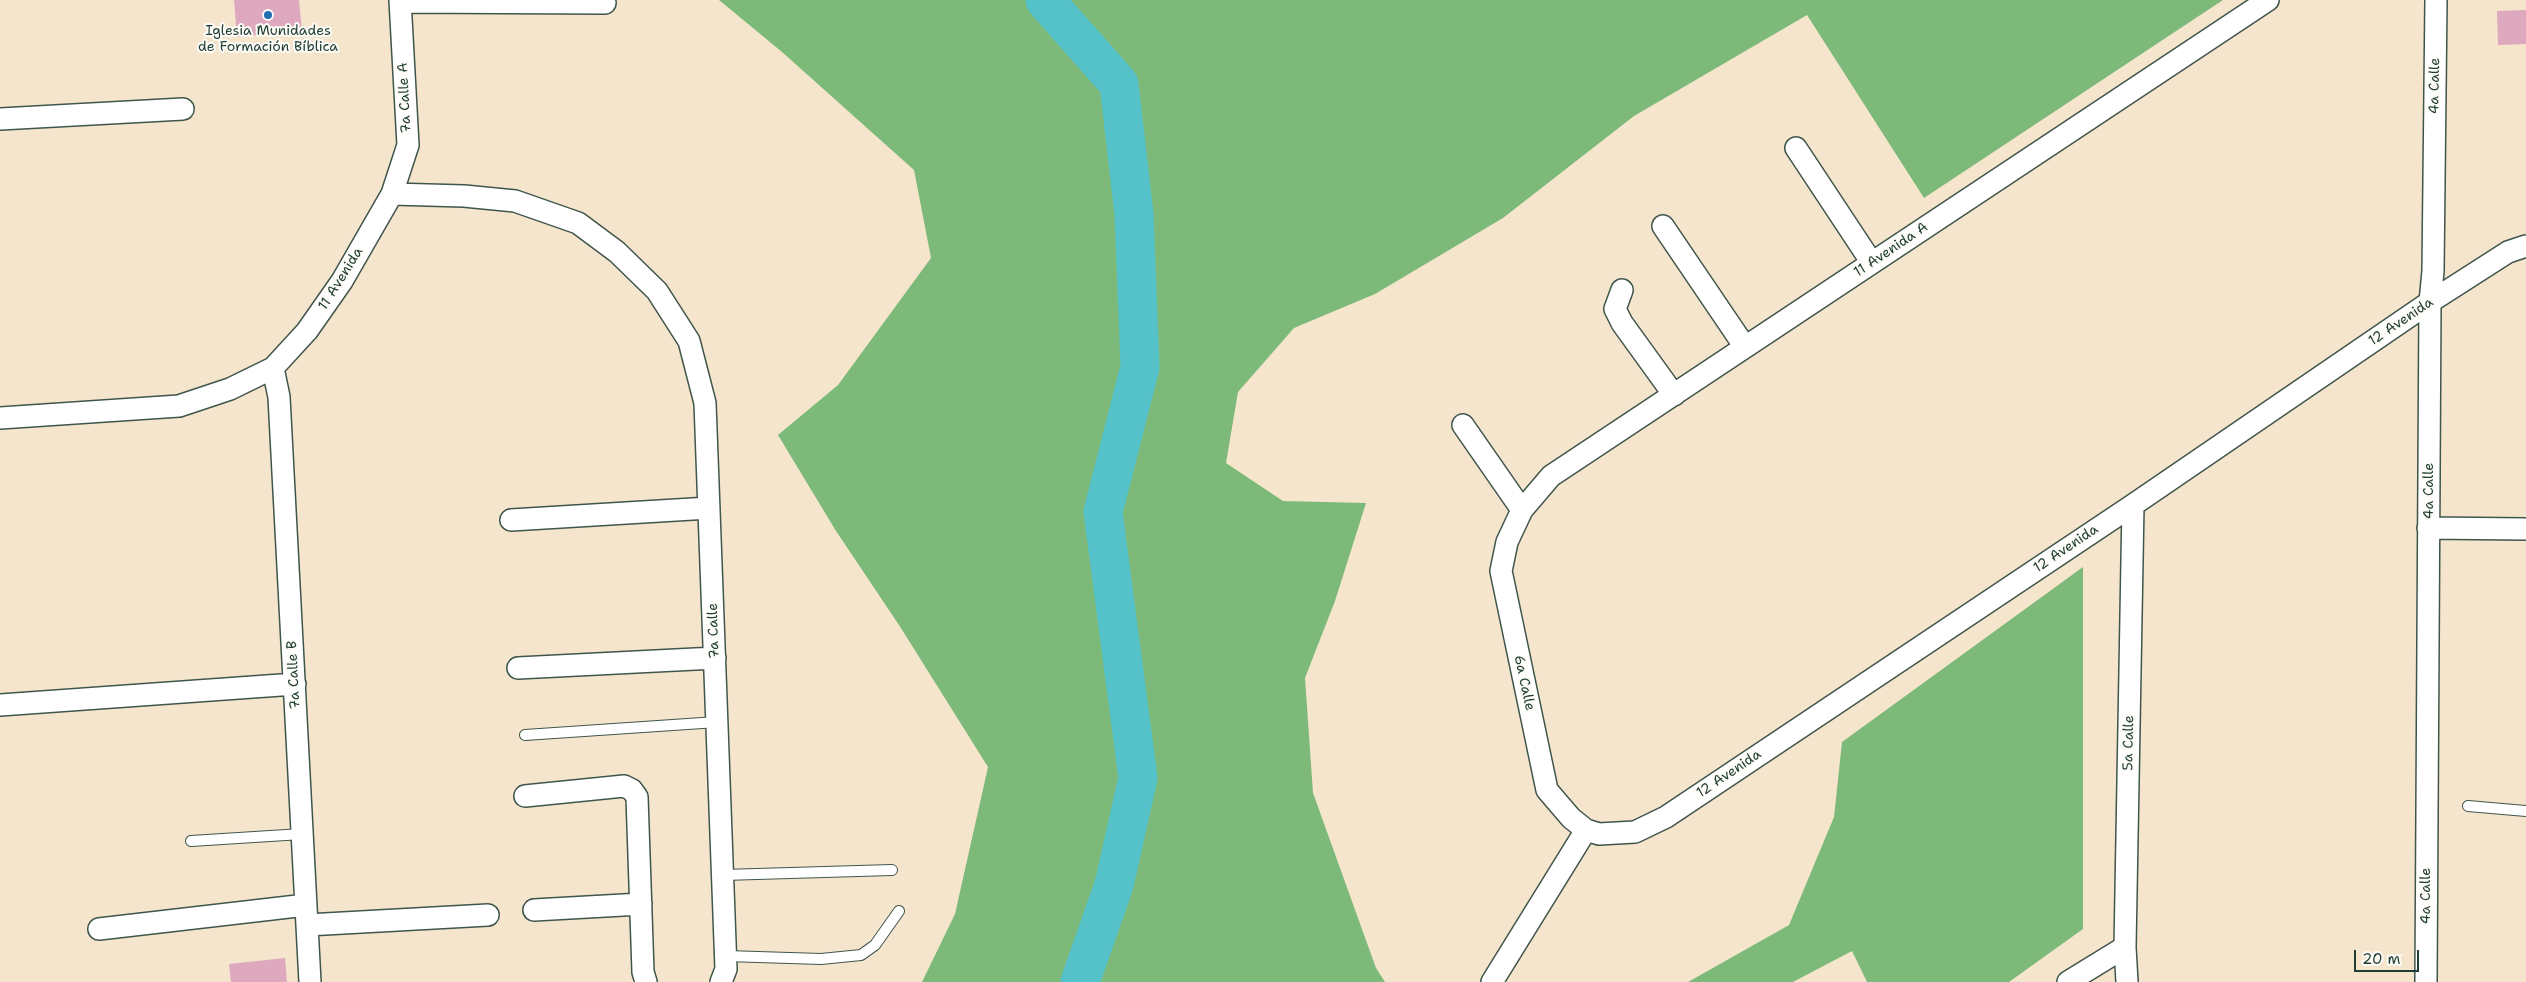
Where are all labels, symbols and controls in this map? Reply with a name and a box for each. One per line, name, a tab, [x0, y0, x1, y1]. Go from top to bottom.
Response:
marker: Iglesia Munidades de Formación Bíblica	[262, 9, 274, 21]
place label: Iglesia Munidades de Formación Bíblica	[198, 23, 338, 56]
street label: 4a Calle	[2426, 58, 2444, 114]
street label: 7a Calle A	[395, 62, 415, 134]
street label: 11 Avenida A	[1851, 219, 1931, 281]
street label: 11 Avenida	[315, 245, 367, 313]
street label: 12 Avenida	[2365, 294, 2437, 350]
street label: 4a Calle	[2421, 463, 2437, 519]
street label: 12 Avenida	[2030, 521, 2102, 577]
street label: 7a Calle	[705, 603, 723, 659]
street label: 7a Calle B	[284, 640, 304, 710]
street label: 6a Calle	[1510, 654, 1538, 712]
street label: 5a Calle	[2120, 715, 2138, 771]
street label: 12 Avenida	[1693, 746, 1765, 802]
street label: 4a Calle	[2418, 868, 2434, 924]
scale bar	[2356, 940, 2421, 972]
text: 20 m	[2362, 949, 2401, 969]

